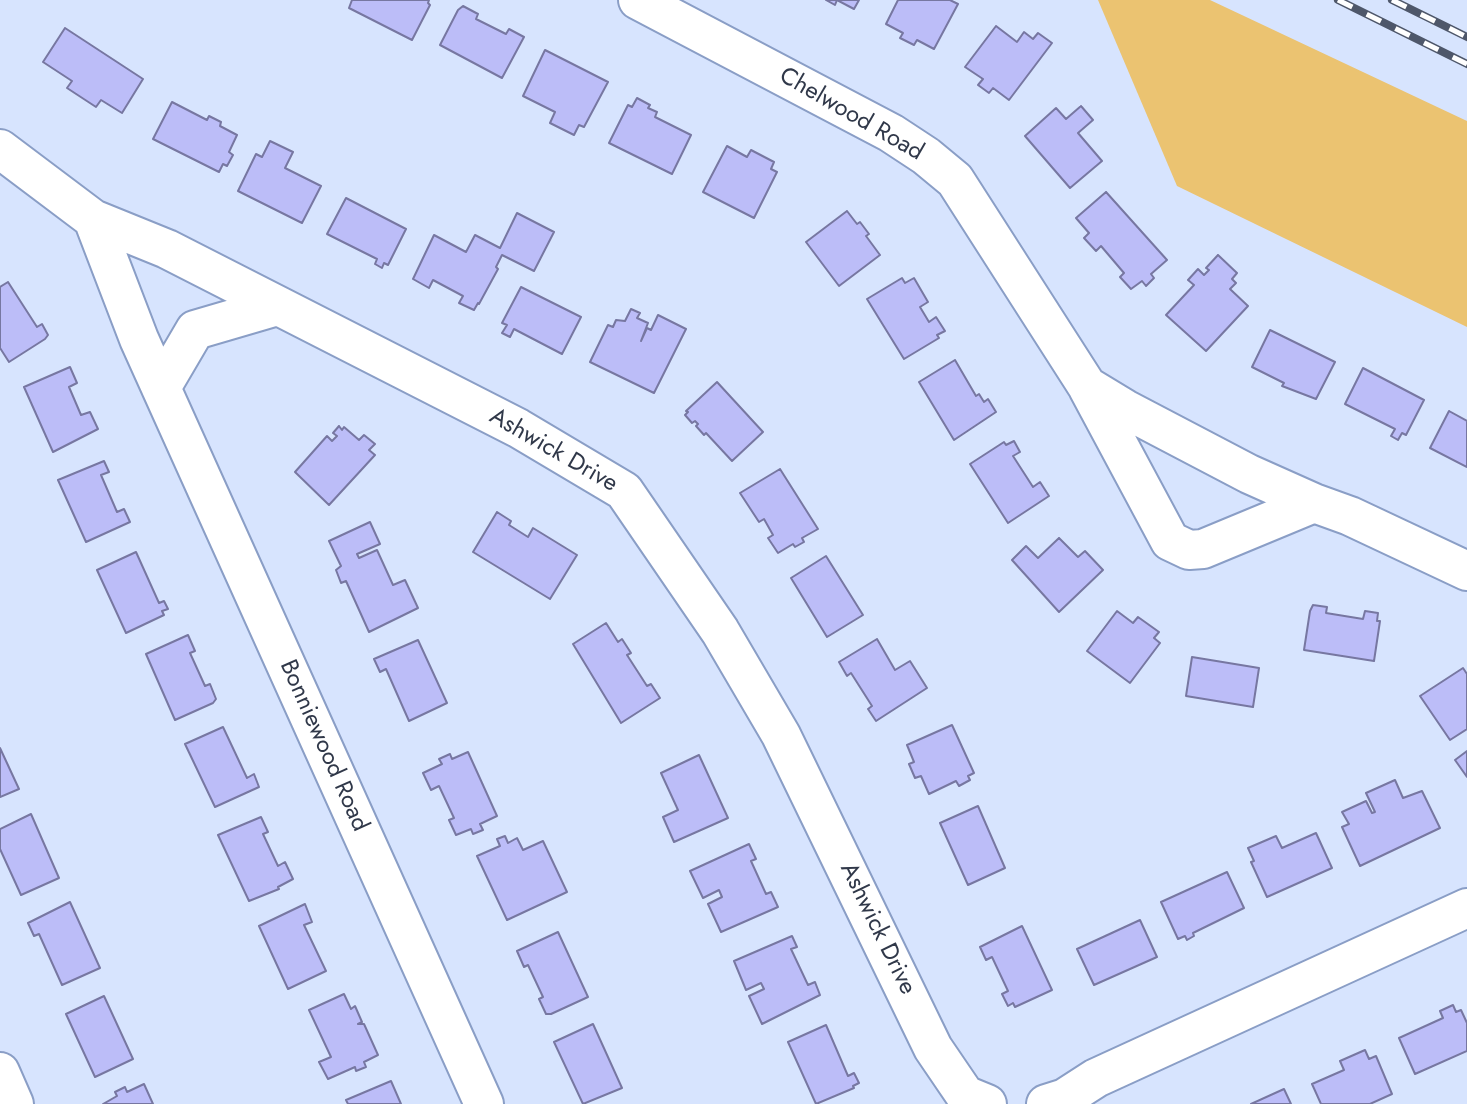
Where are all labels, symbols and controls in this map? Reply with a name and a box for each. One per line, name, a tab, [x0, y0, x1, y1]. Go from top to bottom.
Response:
street label: Chelwood Road	[774, 62, 928, 168]
street label: Ashwick Drive	[484, 403, 622, 499]
street label: Bonniewood Road	[272, 656, 374, 836]
street label: Ashwick Drive	[833, 858, 921, 1000]

